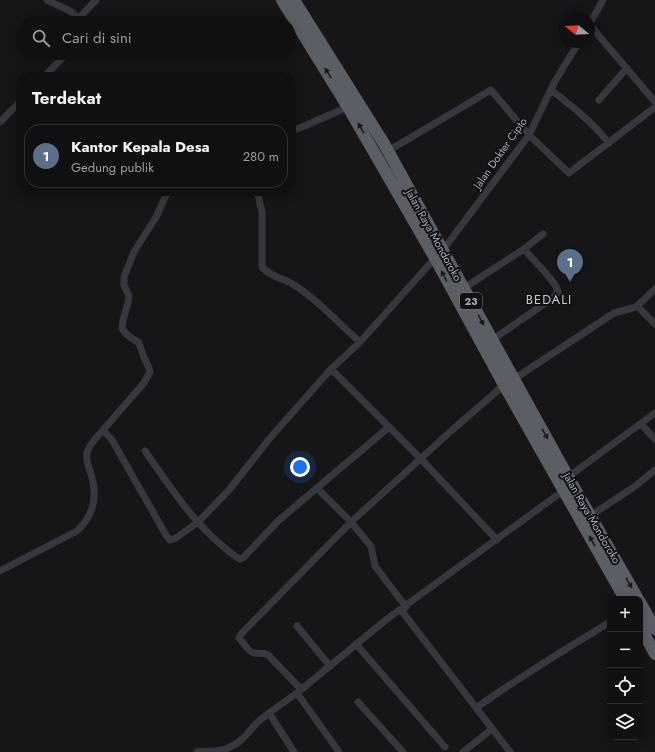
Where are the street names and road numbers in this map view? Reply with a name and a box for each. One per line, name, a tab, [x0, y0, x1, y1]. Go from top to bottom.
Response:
street label: Jalan Dokter Cipto	[468, 114, 531, 194]
street label: Jalan Raya Mondoroko	[401, 184, 466, 284]
road number: 23	[460, 293, 482, 309]
street label: Jalan Raya Mondoroko	[558, 468, 625, 567]

